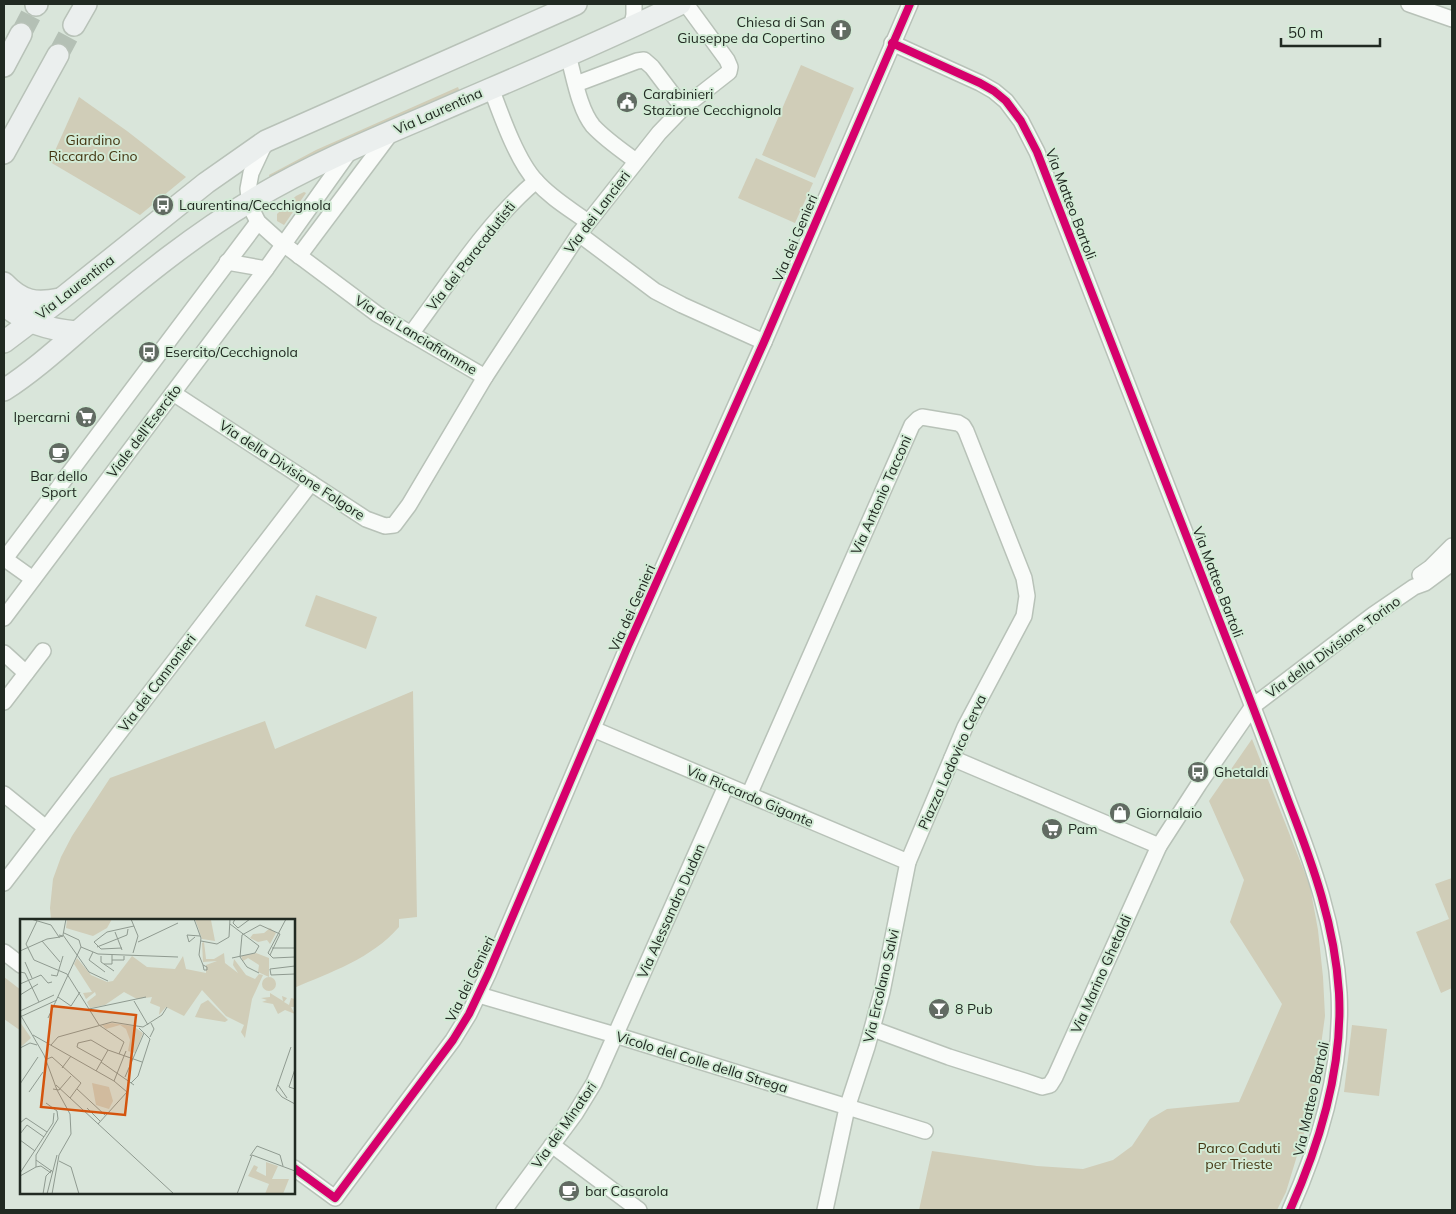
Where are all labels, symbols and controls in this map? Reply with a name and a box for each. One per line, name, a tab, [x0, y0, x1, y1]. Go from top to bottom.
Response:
place label: Chiesa di San Giuseppe da Copertino	[677, 13, 825, 47]
scale bar	[1281, 15, 1380, 47]
church icon: Chiesa di San Giuseppe da Copertino	[829, 18, 853, 42]
text: 50 m	[1288, 23, 1323, 42]
street label: Via Laurentina	[391, 83, 485, 139]
place label: Carabinieri Stazione Cecchignola	[643, 85, 781, 119]
public building icon: Carabinieri Stazione Cecchignola	[615, 90, 639, 114]
park label: Giardino Riccardo Cino	[48, 131, 138, 165]
street label: Via Matteo Bartoli	[1042, 146, 1100, 262]
street label: Via dei Lancieri	[560, 167, 634, 257]
street label: Via dei Genieri	[768, 191, 822, 285]
bus stop icon: Laurentina/Cecchignola	[151, 193, 175, 217]
place label: Laurentina/Cecchignola	[179, 196, 331, 214]
street label: Via dei Paracadutisti	[423, 198, 519, 314]
street label: Via Laurentina	[32, 251, 118, 323]
street label: Via dei Lanciafiamme	[351, 291, 481, 379]
bus stop icon: Esercito/Cecchignola	[137, 340, 161, 364]
place label: Esercito/Cecchignola	[165, 343, 298, 361]
street label: Viale dell'Esercito	[103, 381, 185, 481]
supermarket icon: Ipercarni	[74, 405, 98, 429]
place label: Ipercarni	[13, 408, 70, 426]
street label: Via della Divisione Folgore	[216, 416, 368, 524]
street label: Via Antonio Tacconi	[847, 433, 915, 557]
cafe icon: Bar dello Sport	[47, 441, 71, 465]
place label: Bar dello Sport	[30, 467, 88, 501]
street label: Via Matteo Bartoli	[1189, 524, 1247, 640]
street label: Via dei Genieri	[605, 562, 659, 654]
street label: Via della Divisione Torino	[1262, 592, 1404, 702]
street label: Via dei Cannonieri	[114, 631, 200, 735]
street label: Piazza Lodovico Cerva	[914, 692, 990, 832]
bus stop icon: Ghetaldi	[1186, 760, 1210, 784]
street label: Via Riccardo Gigante	[684, 761, 816, 831]
place label: Ghetaldi	[1214, 763, 1268, 781]
shop icon: Giornalaio	[1108, 801, 1132, 825]
place label: Giornalaio	[1136, 804, 1202, 822]
supermarket icon: Pam	[1040, 817, 1064, 841]
place label: Pam	[1068, 820, 1097, 838]
street label: Via Alessandro Dudan	[633, 841, 709, 981]
street label: Via Marino Ghetaldi	[1067, 912, 1135, 1036]
inset map	[20, 919, 295, 1194]
street label: Via Ercolano Salvi	[859, 927, 903, 1045]
street label: Via dei Genieri	[441, 933, 499, 1025]
bar icon: 8 Pub	[927, 997, 951, 1021]
place label: 8 Pub	[955, 1000, 993, 1018]
street label: Vicolo del Colle della Strega	[614, 1027, 790, 1097]
street label: Via Matteo Bartoli	[1289, 1040, 1333, 1158]
street label: Via dei Minatori	[528, 1078, 600, 1172]
park label: Parco Caduti per Trieste	[1197, 1139, 1281, 1173]
cafe icon: bar Casarola	[557, 1179, 581, 1203]
place label: bar Casarola	[585, 1182, 668, 1200]

